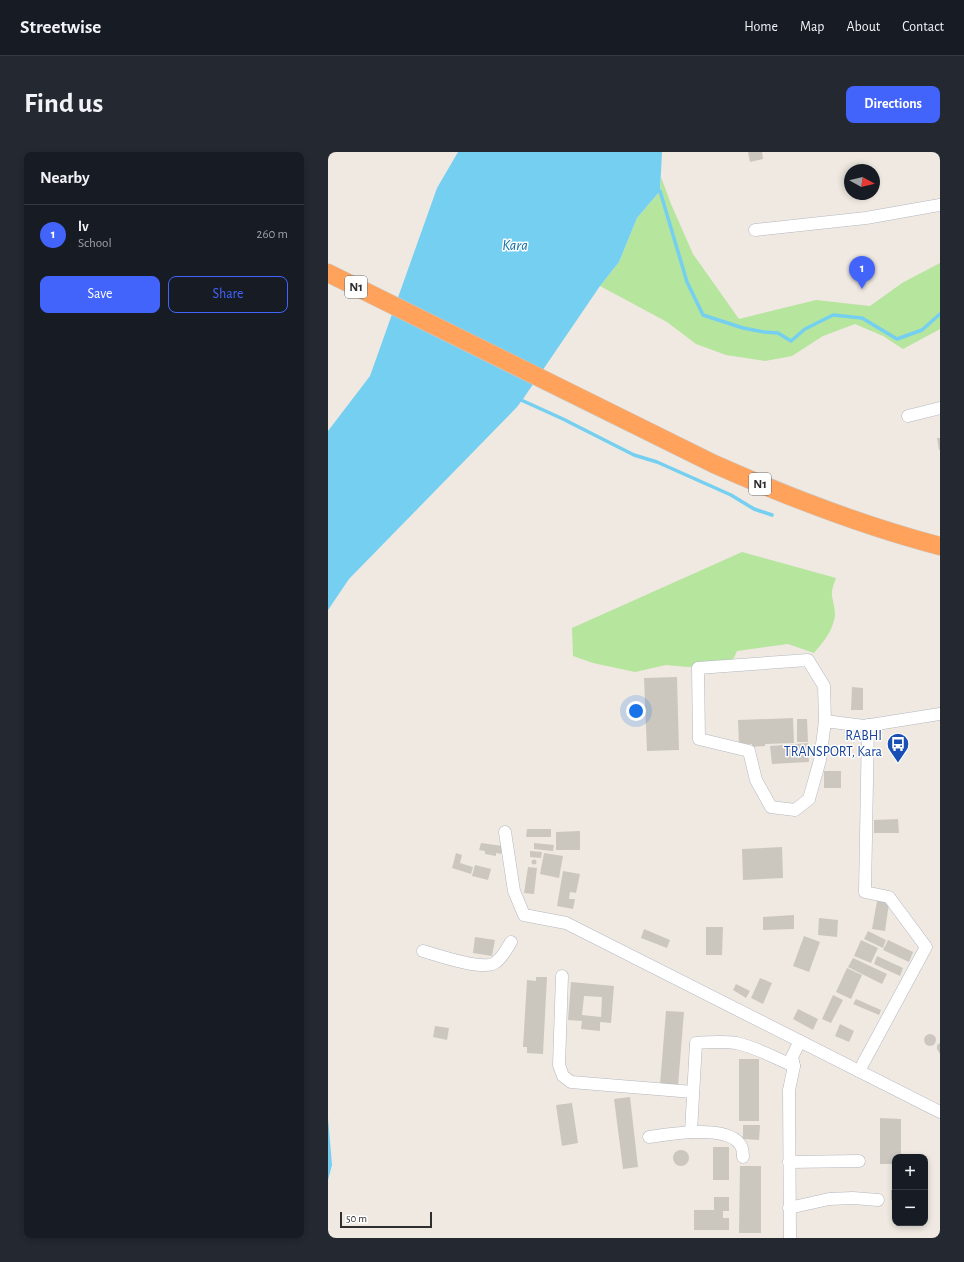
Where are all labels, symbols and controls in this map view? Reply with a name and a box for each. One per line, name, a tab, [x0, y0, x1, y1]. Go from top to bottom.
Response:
text: Streetwise	[20, 18, 101, 37]
text: Home	[744, 20, 778, 34]
text: Map	[800, 20, 824, 34]
text: About	[846, 20, 880, 34]
text: Contact	[902, 20, 944, 34]
button: Directions	[846, 86, 940, 123]
text: Find us	[24, 90, 103, 118]
north arrow	[844, 164, 880, 200]
text: Nearby	[40, 169, 90, 186]
text: lv	[78, 219, 89, 234]
text: 1	[51, 228, 55, 241]
text: 260 m	[257, 228, 288, 241]
text: School	[78, 237, 112, 250]
water label: Kara	[502, 238, 528, 253]
pin: 1	[849, 256, 875, 289]
button: Save	[40, 276, 160, 313]
button: Share	[168, 276, 288, 313]
road number: N1	[345, 276, 367, 298]
road number: N1	[749, 473, 771, 495]
your location	[626, 701, 646, 721]
place label: RABHI TRANSPORT, Kara	[784, 729, 883, 759]
bus stop icon: RABHI TRANSPORT, Kara	[885, 731, 911, 764]
map controls	[892, 1154, 928, 1226]
button: +	[892, 1154, 928, 1190]
button: −	[892, 1190, 928, 1226]
scale bar	[340, 1210, 432, 1229]
text: 50 m	[346, 1213, 367, 1224]

